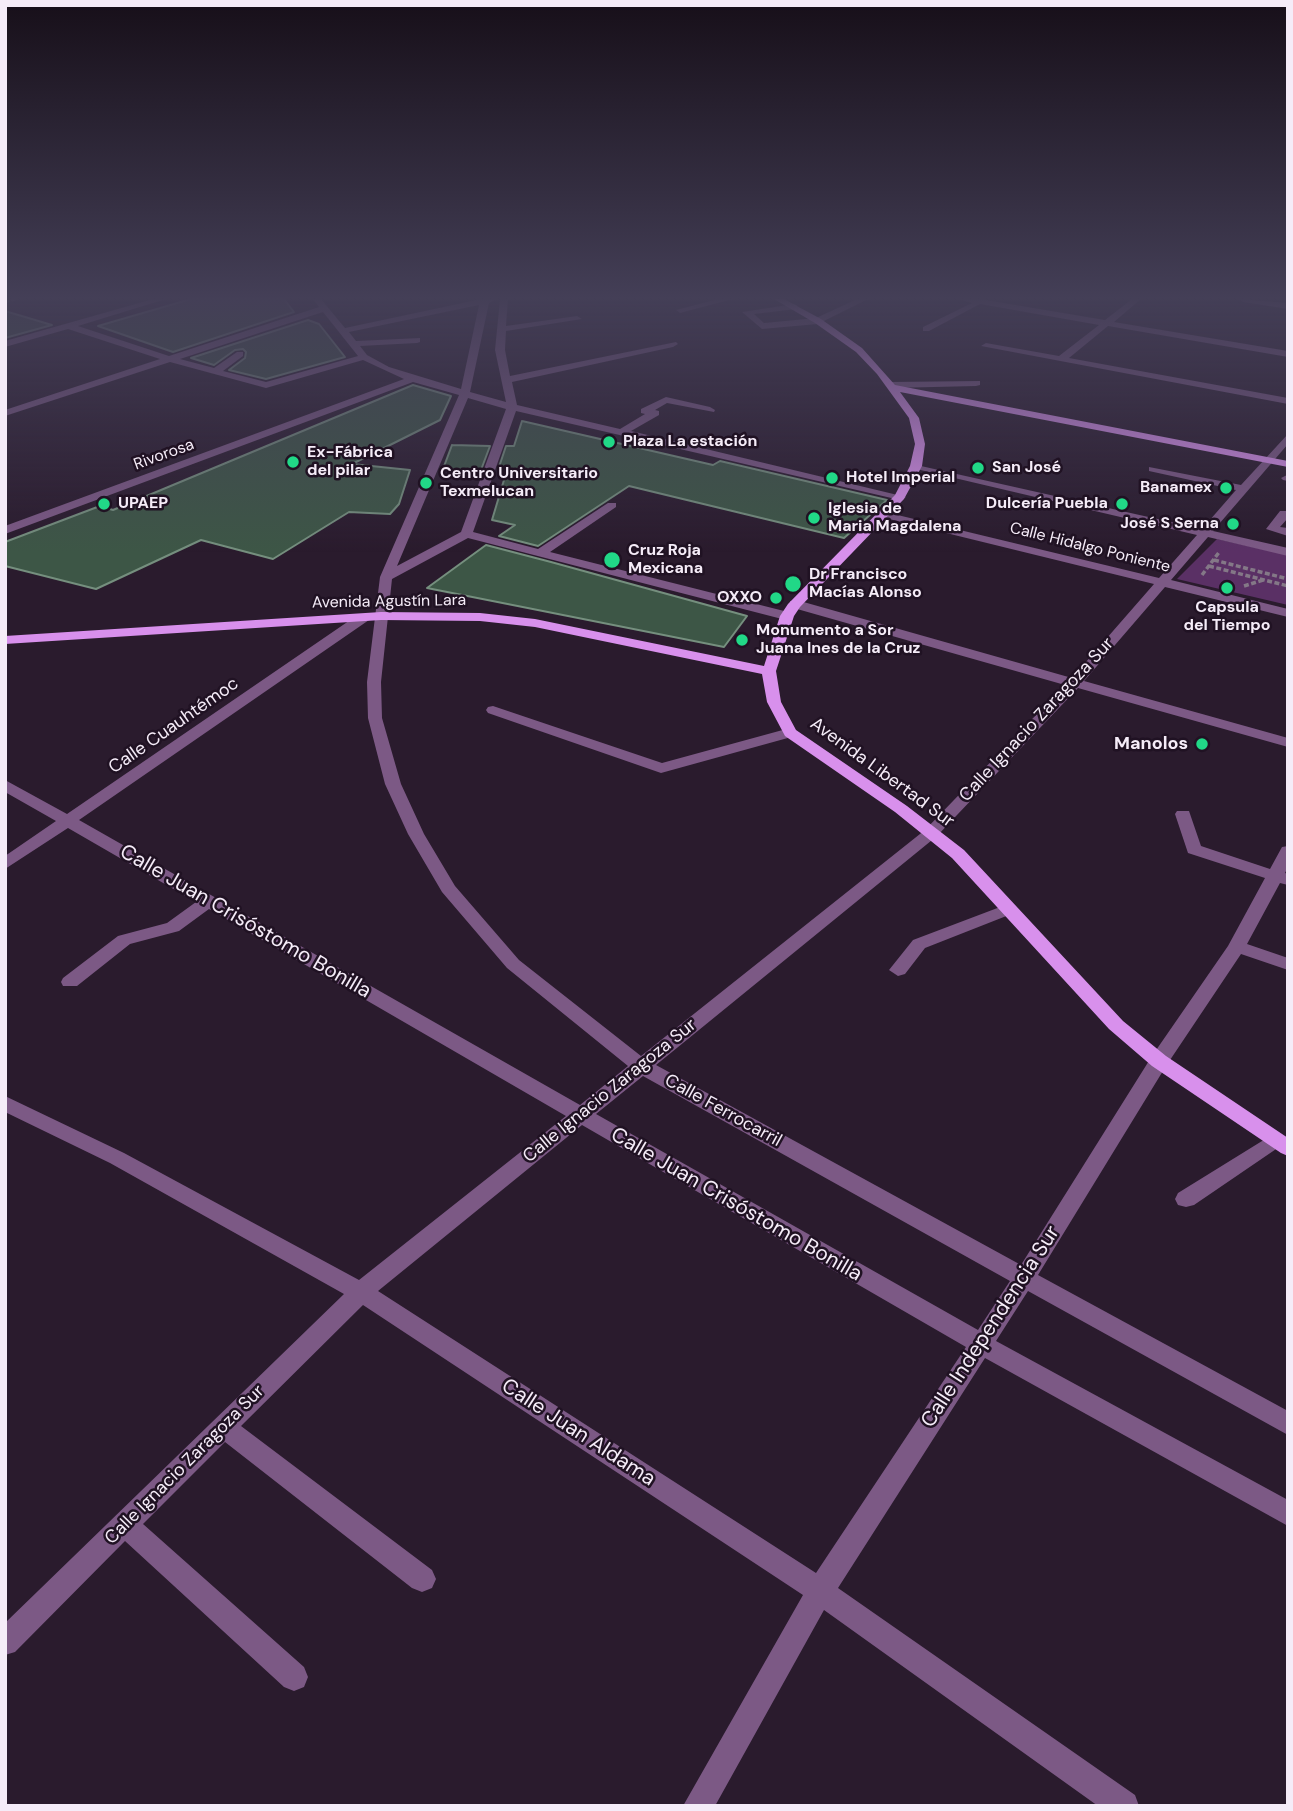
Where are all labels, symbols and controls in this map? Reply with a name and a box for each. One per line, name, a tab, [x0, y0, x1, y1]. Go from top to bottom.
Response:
place label: Plaza La estación	[623, 432, 757, 452]
marker: Plaza La estación	[601, 434, 617, 450]
street label: Rivorosa	[131, 435, 197, 475]
place label: Ex-Fábrica del pilar	[307, 443, 393, 481]
marker: Ex-Fábrica del pilar	[285, 454, 301, 470]
place label: San José	[992, 458, 1061, 478]
marker: San José	[970, 460, 986, 476]
place label: Centro Universitario Texmelucan	[440, 464, 598, 502]
place label: Hotel Imperial	[846, 468, 955, 488]
marker: Hotel Imperial	[824, 470, 840, 486]
marker: Centro Universitario Texmelucan	[418, 475, 434, 491]
place label: Banamex	[1140, 478, 1212, 498]
marker: Banamex	[1218, 480, 1234, 496]
place label: UPAEP	[118, 494, 168, 514]
place label: Dulcería Puebla	[986, 494, 1108, 514]
marker: UPAEP	[96, 496, 112, 512]
marker: Dulcería Puebla	[1114, 496, 1130, 512]
place label: Iglesia de Maria Magdalena	[828, 499, 961, 537]
marker: Iglesia de Maria Magdalena	[806, 510, 822, 526]
place label: José S Serna	[1120, 514, 1219, 534]
marker: José S Serna	[1225, 516, 1241, 532]
street label: Calle Hidalgo Poniente	[1008, 519, 1172, 577]
place label: Cruz Roja Mexicana	[628, 541, 703, 579]
marker: Cruz Roja Mexicana	[602, 550, 622, 570]
place label: Dr Francisco Macías Alonso	[809, 565, 922, 603]
marker: Dr Francisco Macías Alonso	[783, 574, 803, 594]
marker: Capsula del Tiempo	[1219, 580, 1235, 596]
place label: OXXO	[717, 588, 762, 608]
marker: OXXO	[768, 590, 784, 606]
street label: Avenida Agustín Lara	[312, 591, 466, 613]
place label: Capsula del Tiempo	[1183, 598, 1271, 636]
place label: Monumento a Sor Juana Ines de la Cruz	[756, 621, 920, 659]
marker: Monumento a Sor Juana Ines de la Cruz	[734, 632, 750, 648]
street label: Calle Ignacio Zaragoza Sur	[955, 633, 1119, 807]
street label: Calle Cuauhtémoc	[105, 673, 243, 779]
street label: Avenida Libertad Sur	[806, 713, 958, 833]
place label: Manolos	[1114, 733, 1188, 755]
marker: Manolos	[1194, 736, 1210, 752]
street label: Calle Juan Crisóstomo Bonilla	[115, 840, 375, 1004]
street label: Calle Ignacio Zaragoza Sur	[519, 1014, 701, 1168]
street label: Calle Ferrocarril	[661, 1070, 785, 1152]
street label: Calle Juan Crisóstomo Bonilla	[606, 1123, 866, 1287]
street label: Calle Independencia Sur	[916, 1221, 1066, 1433]
street label: Calle Juan Aldama	[496, 1374, 660, 1492]
street label: Calle Ignacio Zaragoza Sur	[101, 1381, 269, 1549]

